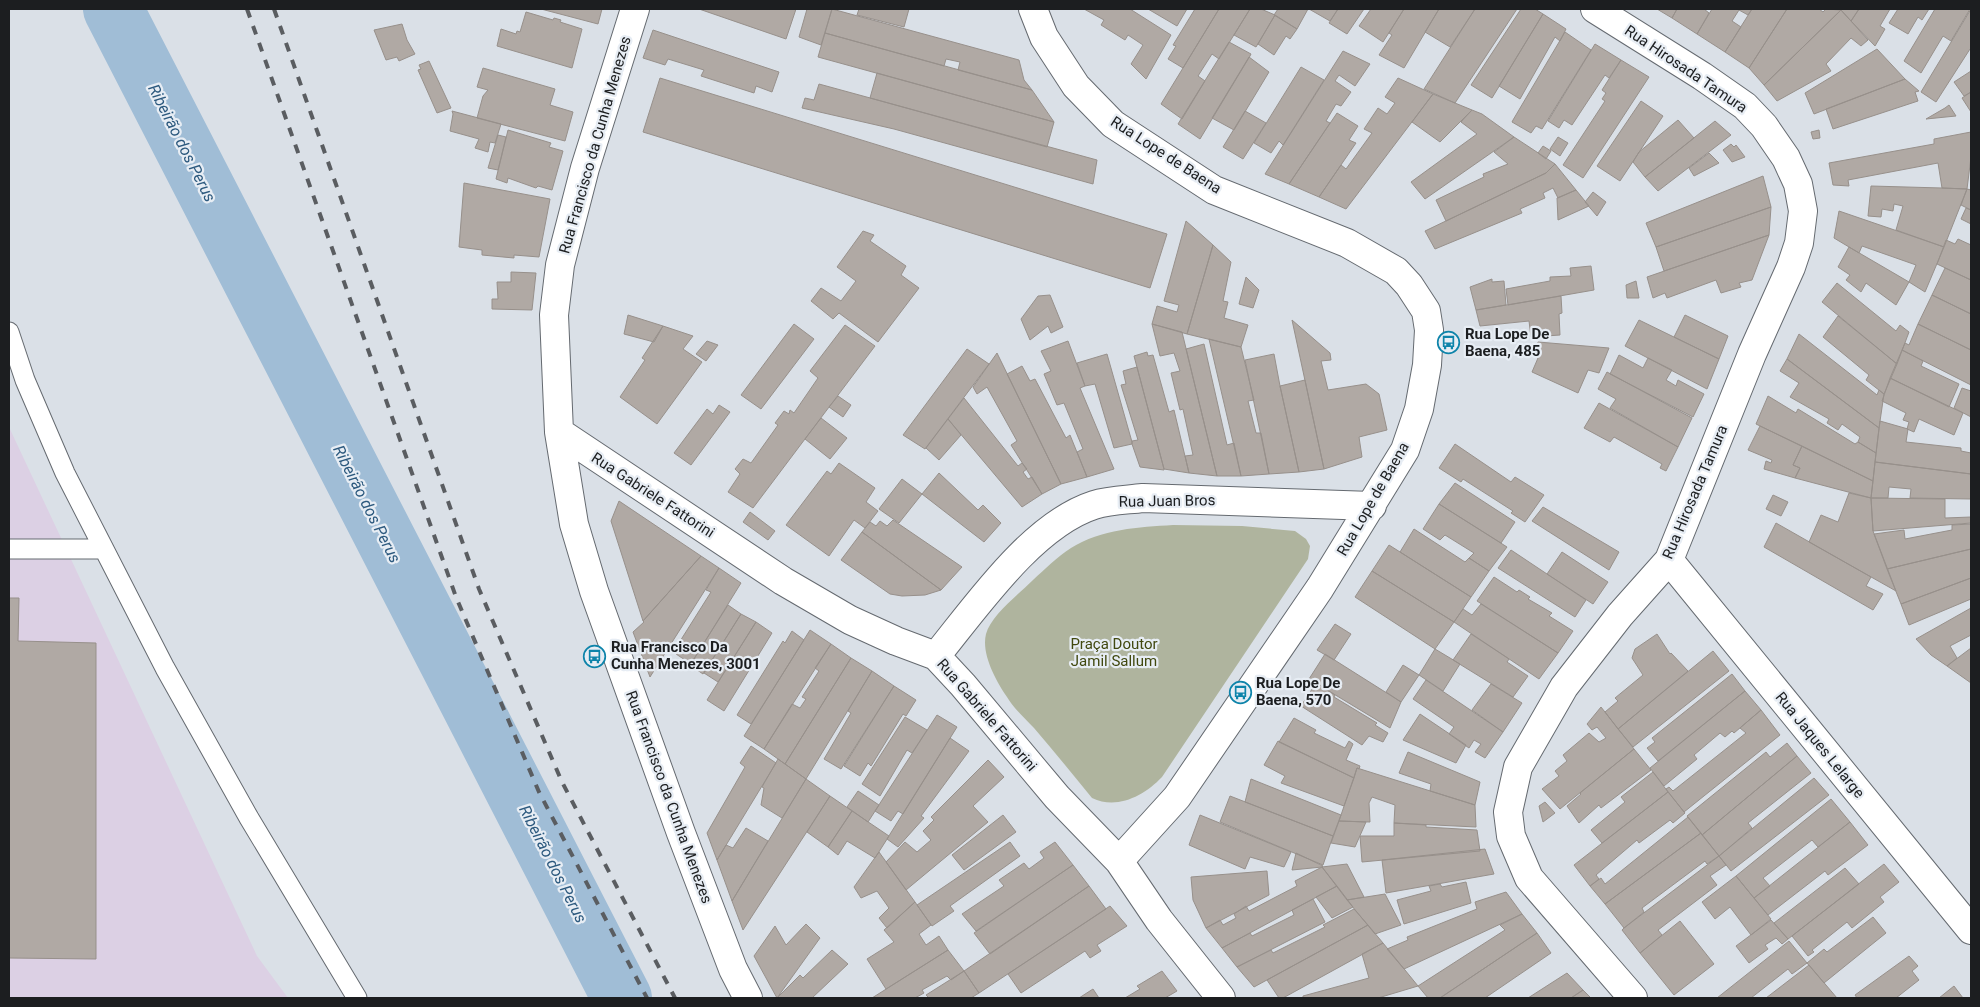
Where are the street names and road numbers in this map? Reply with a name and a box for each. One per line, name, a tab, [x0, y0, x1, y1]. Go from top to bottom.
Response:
street label: Rua Hirosada Tamura	[1621, 21, 1751, 117]
street label: Rua Francisco da Cunha Menezes	[555, 34, 635, 256]
street label: Rua Lope de Baena	[1107, 113, 1225, 197]
street label: Rua Hirosada Tamura	[1659, 422, 1731, 562]
street label: Rua Lope de Baena	[1333, 439, 1413, 559]
street label: Rua Gabriele Fattorini	[588, 448, 718, 542]
street label: Rua Juan Bros	[1119, 491, 1215, 511]
street label: Rua Gabriele Fattorini	[933, 655, 1041, 775]
street label: Rua Francisco da Cunha Menezes	[622, 688, 716, 906]
street label: Rua Jaques Lelarge	[1772, 688, 1868, 802]

